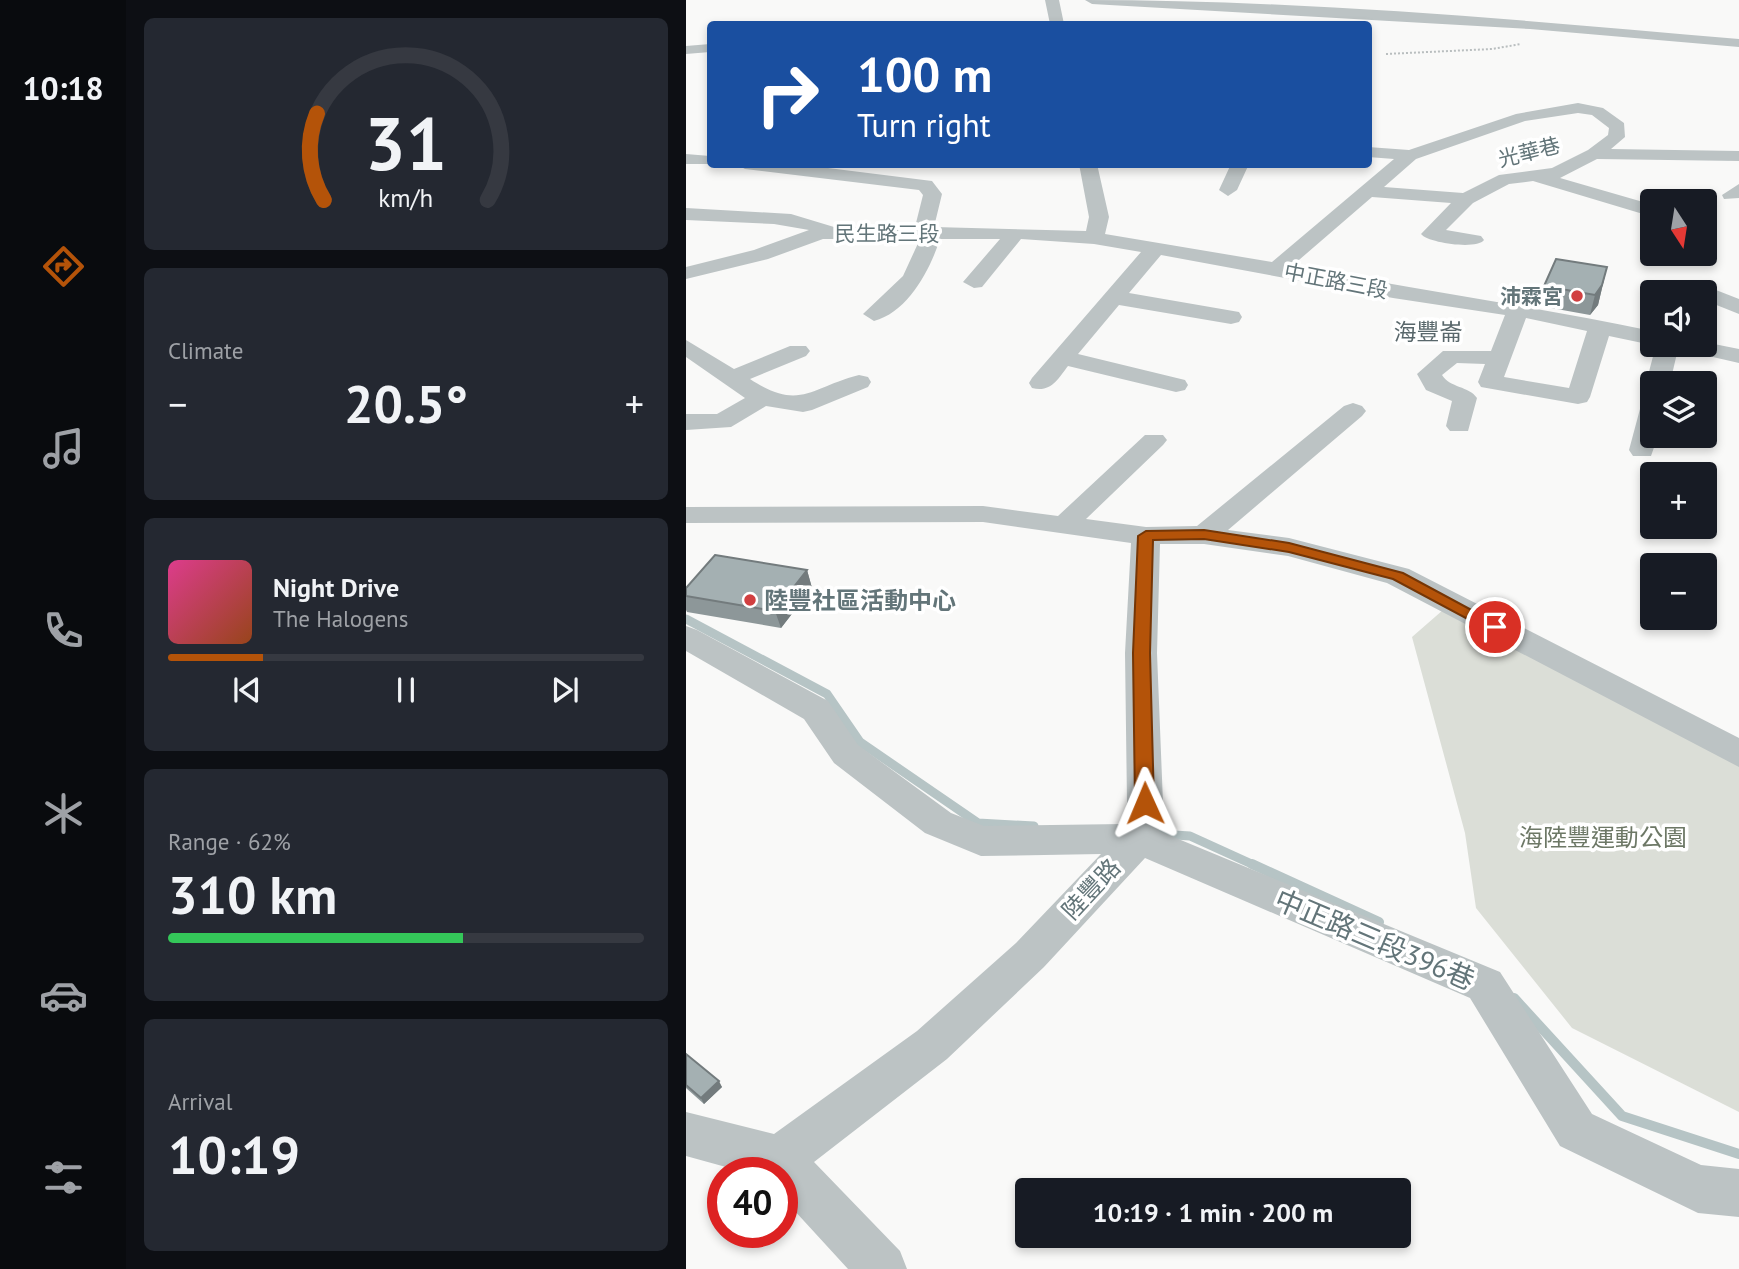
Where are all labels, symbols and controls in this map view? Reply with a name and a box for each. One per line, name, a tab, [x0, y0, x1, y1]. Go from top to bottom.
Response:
text: 100 m	[857, 42, 992, 106]
icon: right	[742, 49, 833, 140]
text: 10:18	[22, 67, 104, 109]
text: 31	[365, 96, 447, 190]
text: Turn right	[857, 104, 991, 146]
street label: 光華巷	[1495, 131, 1563, 173]
text: km/h	[379, 182, 433, 214]
north arrow	[1640, 189, 1717, 266]
map controls	[1640, 189, 1717, 630]
street label: 民生路三段	[835, 220, 940, 247]
icon: directions	[39, 242, 88, 291]
street label: 中正路三段	[1282, 258, 1390, 304]
button: sound	[1640, 280, 1717, 357]
place label: 沛霖宮	[1500, 283, 1563, 310]
marker: 沛霖宮	[1569, 288, 1585, 304]
district label: 海豐崙	[1394, 317, 1463, 346]
text: Climate	[168, 336, 243, 365]
text: 20.5°	[344, 370, 468, 437]
button: layers	[1640, 371, 1717, 448]
text: −	[168, 379, 187, 428]
text: +	[625, 379, 644, 428]
icon: music	[39, 424, 88, 473]
button: +	[1640, 462, 1717, 539]
button: −	[1640, 553, 1717, 630]
text: Night Drive	[273, 571, 399, 604]
place label: 陸豐社區活動中心	[764, 585, 956, 616]
marker: 陸豐社區活動中心	[742, 592, 758, 608]
pin	[1465, 597, 1525, 657]
text: The Halogens	[273, 604, 408, 633]
icon: phone	[39, 606, 88, 655]
icon: arrive	[1476, 608, 1514, 646]
icon: previous	[228, 671, 266, 709]
icon: pause	[387, 671, 425, 709]
icon: next	[546, 671, 584, 709]
position arrow	[1108, 766, 1182, 840]
icon: climate	[39, 789, 88, 838]
park label: 海陸豐運動公園	[1519, 822, 1687, 853]
text: Range · 62%	[168, 827, 291, 856]
street label: 陸豐路	[1055, 852, 1127, 926]
text: 310 km	[168, 861, 337, 928]
street label: 中正路三段396巷	[1269, 880, 1481, 998]
icon: car	[39, 971, 88, 1020]
text: Arrival	[168, 1087, 232, 1116]
text: 10:19	[168, 1121, 300, 1188]
icon: filters	[39, 1153, 88, 1202]
speed limit sign: 40	[707, 1157, 798, 1248]
text: 10:19 · 1 min · 200 m	[1093, 1196, 1333, 1229]

